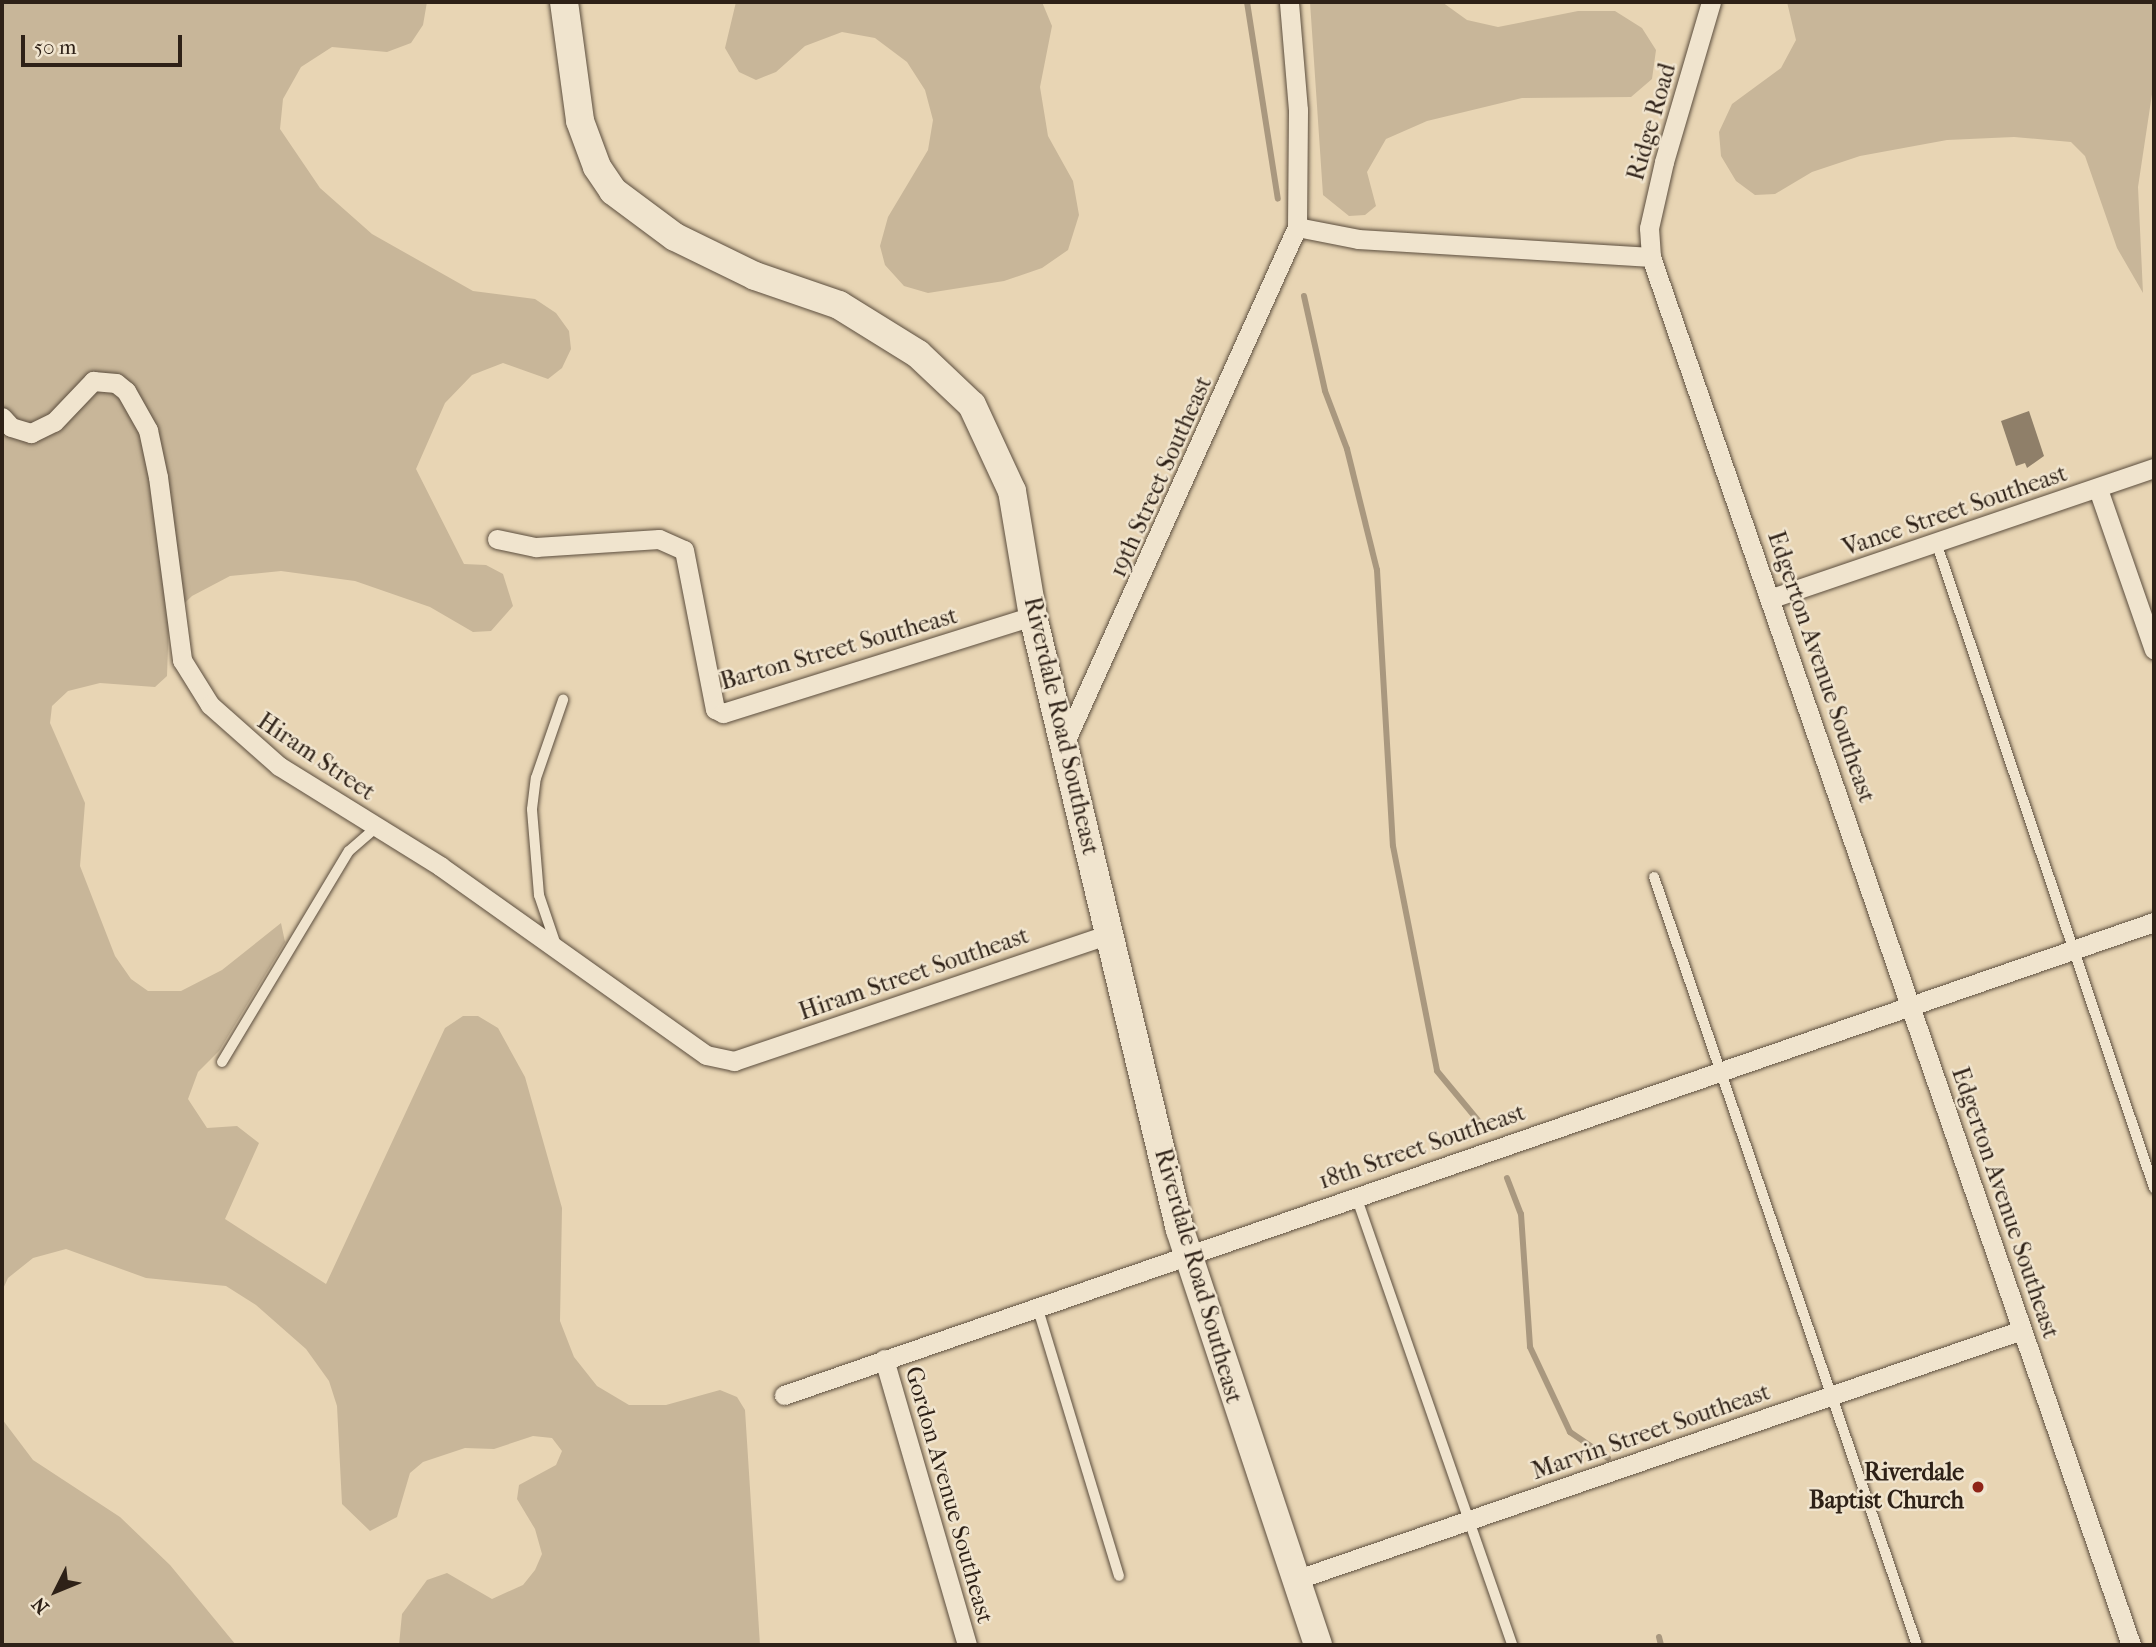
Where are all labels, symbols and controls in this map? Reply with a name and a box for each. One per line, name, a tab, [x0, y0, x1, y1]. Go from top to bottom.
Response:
scale bar	[24, 21, 186, 65]
text: 50 m	[34, 35, 77, 59]
street label: Ridge Road	[1622, 60, 1682, 184]
street label: 19th Street Southeast	[1104, 372, 1218, 582]
street label: Vance Street Southeast	[1839, 459, 2071, 563]
street label: Edgerton Avenue Southeast	[1761, 527, 1881, 807]
street label: Riverdale Road Southeast	[1017, 594, 1105, 858]
street label: Barton Street Southeast	[717, 601, 961, 697]
street label: Hiram Street	[252, 707, 380, 807]
street label: Hiram Street Southeast	[795, 921, 1033, 1027]
street label: Edgerton Avenue Southeast	[1945, 1063, 2065, 1343]
street label: 18th Street Southeast	[1315, 1098, 1529, 1196]
street label: Riverdale Road Southeast	[1148, 1145, 1248, 1407]
street label: Gordon Avenue Southeast	[899, 1363, 999, 1627]
street label: Marvin Street Southeast	[1528, 1378, 1774, 1486]
place label: Riverdale Baptist Church	[1809, 1459, 1964, 1515]
marker: Riverdale Baptist Church	[1970, 1479, 1986, 1495]
north arrow	[21, 1556, 91, 1626]
text: N	[28, 1593, 54, 1618]

